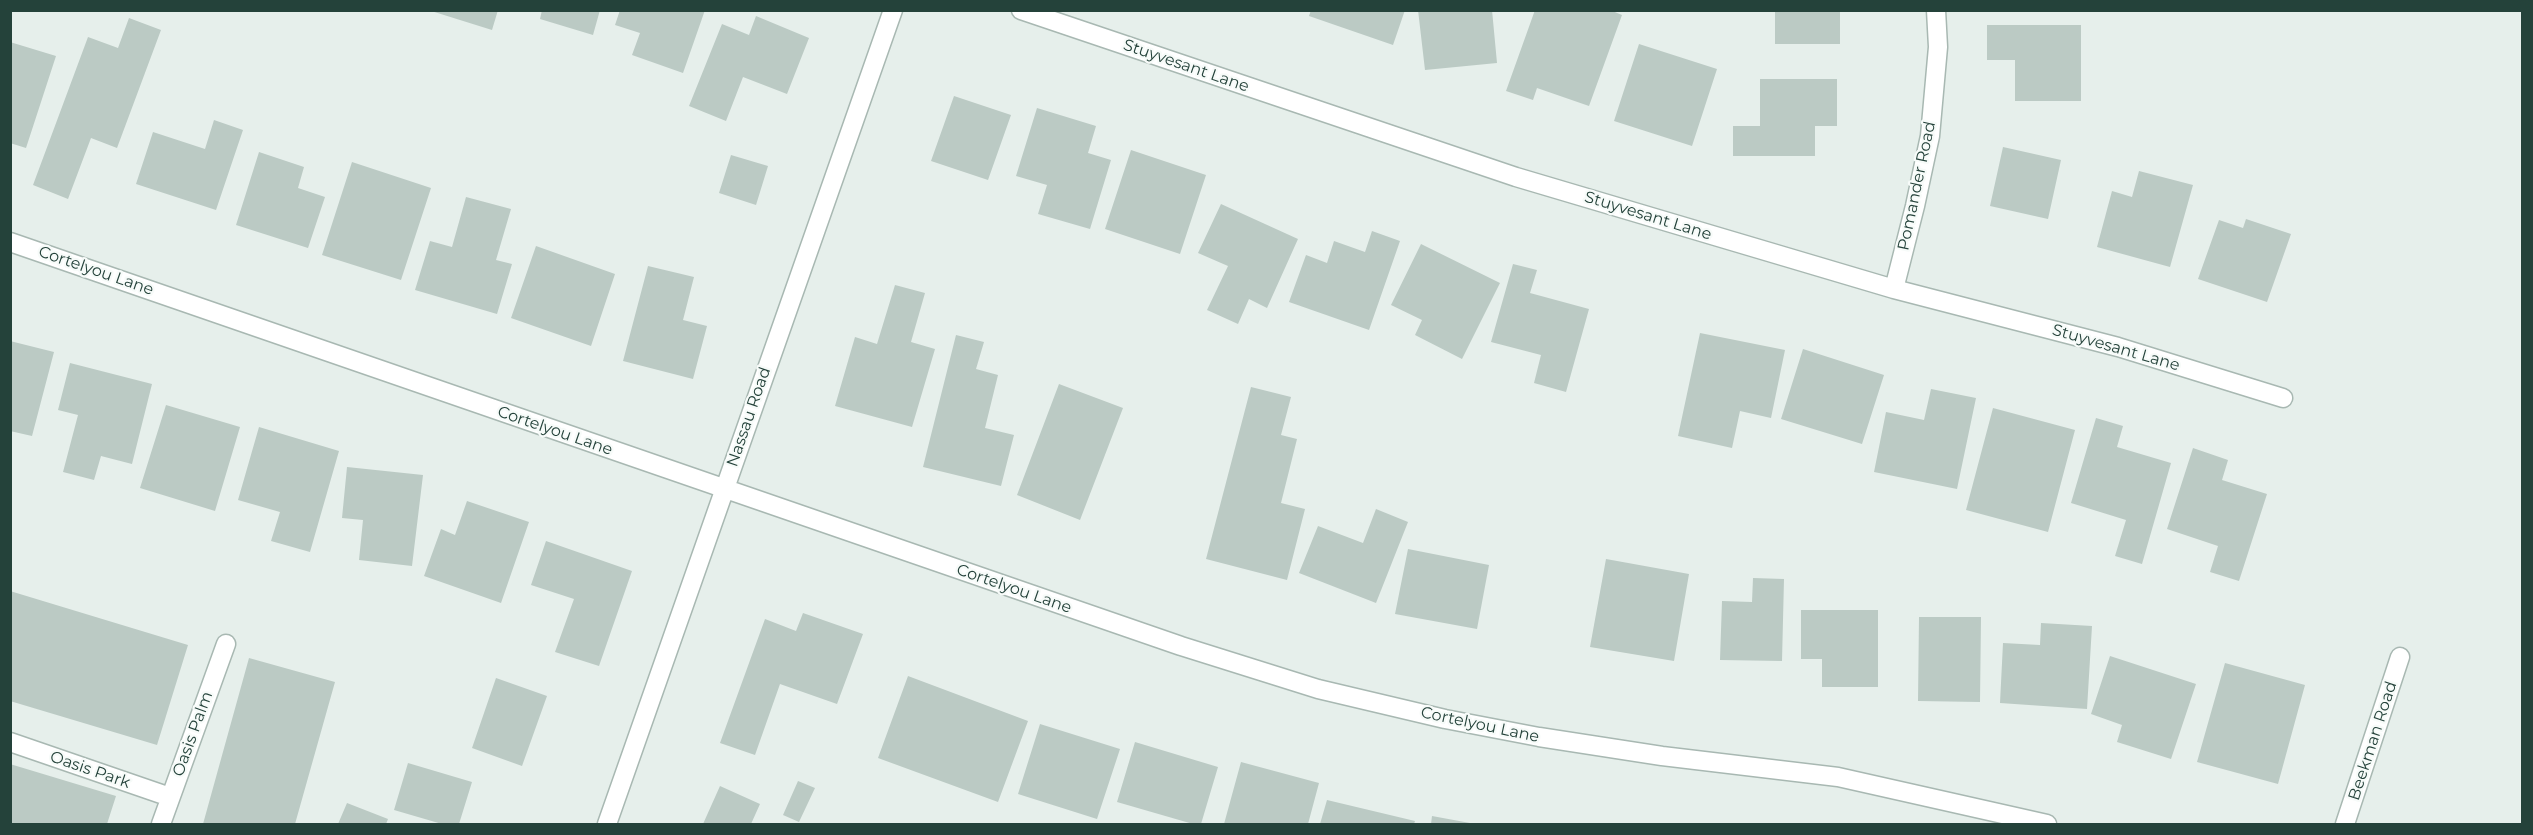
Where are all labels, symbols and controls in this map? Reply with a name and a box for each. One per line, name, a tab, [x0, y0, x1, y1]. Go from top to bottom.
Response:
street label: Stuyvesant Lane	[1121, 35, 1251, 97]
street label: Pomander Road	[1894, 120, 1940, 252]
street label: Stuyvesant Lane	[1582, 188, 1714, 244]
street label: Cortelyou Lane	[36, 242, 156, 300]
street label: Stuyvesant Lane	[2050, 321, 2182, 375]
street label: Nassau Road	[723, 365, 775, 469]
street label: Cortelyou Lane	[495, 402, 615, 460]
street label: Cortelyou Lane	[954, 560, 1074, 618]
street label: Beekman Road	[2345, 679, 2401, 803]
street label: Oasis Palm	[169, 689, 217, 779]
street label: Cortelyou Lane	[1419, 703, 1541, 747]
street label: Oasis Park	[47, 747, 133, 793]

